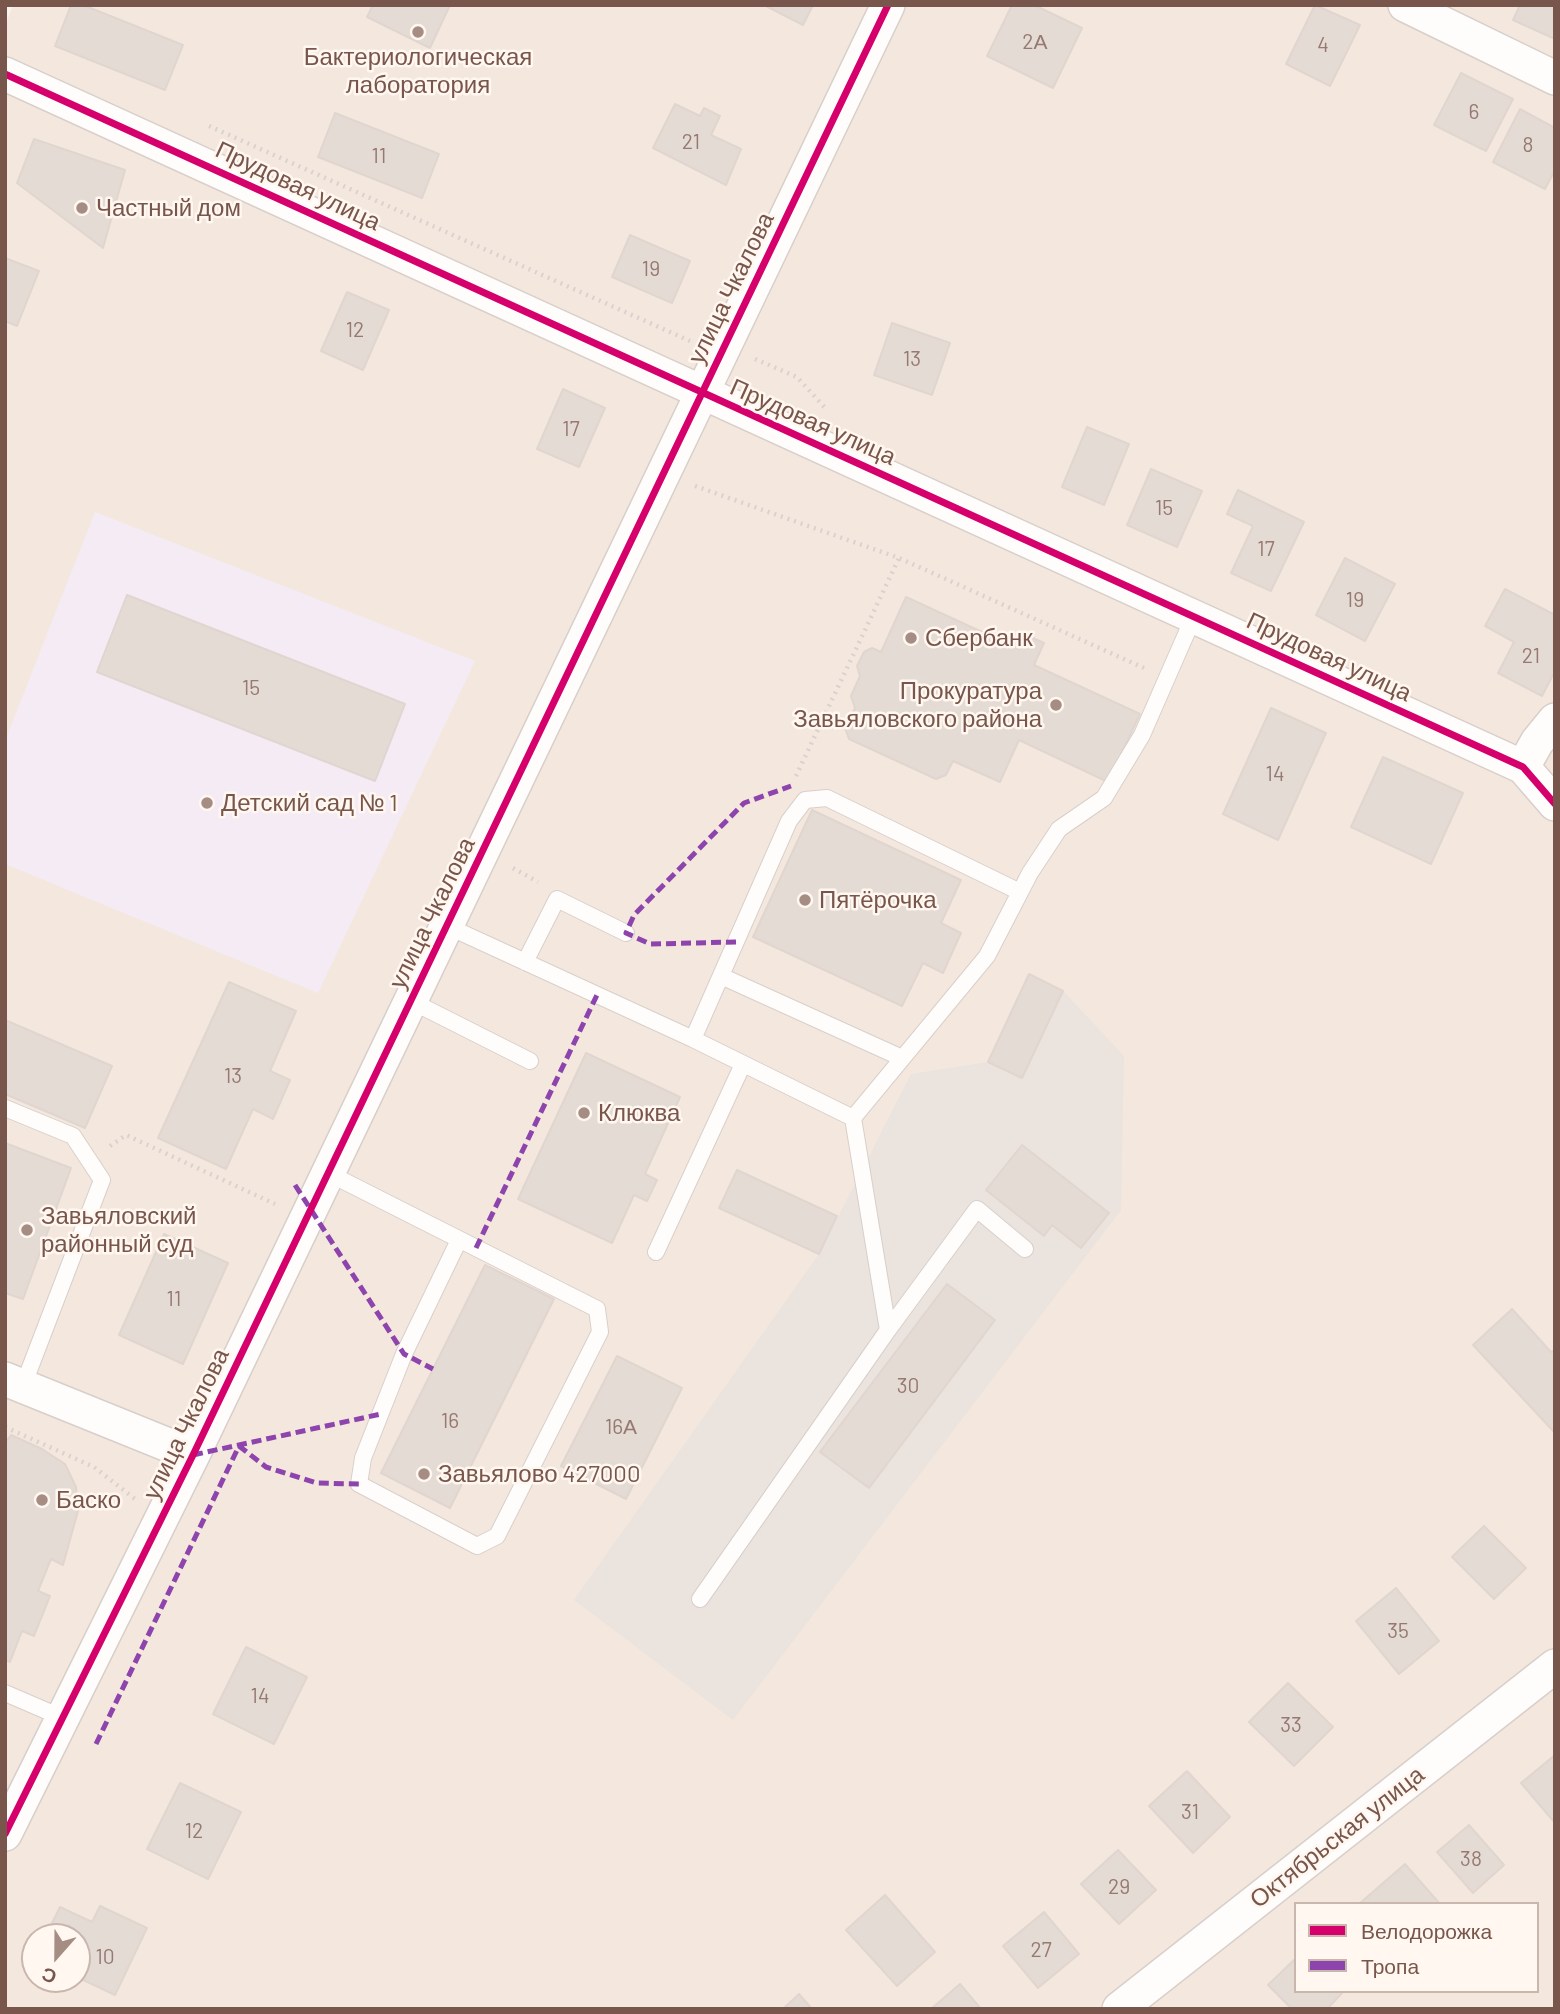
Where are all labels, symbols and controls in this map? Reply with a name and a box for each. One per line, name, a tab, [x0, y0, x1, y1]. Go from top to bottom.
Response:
marker: Бактериологическая лаборатория	[410, 24, 426, 40]
house number: 2А	[1022, 29, 1048, 55]
house number: 4	[1317, 32, 1329, 58]
place label: Бактериологическая лаборатория	[304, 43, 532, 99]
house number: 6	[1469, 99, 1479, 125]
house number: 21	[682, 129, 700, 155]
house number: 8	[1523, 132, 1533, 158]
street label: Прудовая улица	[211, 135, 385, 237]
house number: 11	[372, 143, 386, 169]
place label: Частный дом	[96, 194, 241, 222]
marker: Частный дом	[74, 200, 90, 216]
street label: улица Чкалова	[682, 208, 780, 368]
house number: 19	[642, 256, 660, 282]
house number: 12	[346, 317, 364, 343]
house number: 13	[903, 346, 921, 372]
street label: Прудовая улица	[726, 373, 900, 471]
house number: 17	[562, 416, 580, 442]
house number: 15	[1155, 495, 1173, 521]
house number: 17	[1257, 536, 1275, 562]
house number: 19	[1346, 587, 1364, 613]
street label: Прудовая улица	[1242, 606, 1416, 708]
place label: Сбербанк	[925, 624, 1033, 652]
marker: Сбербанк	[903, 630, 919, 646]
house number: 21	[1522, 643, 1540, 669]
house number: 15	[242, 675, 260, 701]
place label: Прокуратура Завьяловского района	[793, 677, 1042, 733]
marker: Прокуратура Завьяловского района	[1048, 697, 1064, 713]
house number: 14	[1266, 761, 1284, 787]
place label: Детский сад № 1	[221, 789, 398, 817]
marker: Детский сад № 1	[199, 795, 215, 811]
street label: улица Чкалова	[383, 833, 481, 993]
place label: Пятёрочка	[819, 886, 937, 914]
marker: Пятёрочка	[797, 892, 813, 908]
house number: 13	[224, 1063, 242, 1089]
place label: Клюква	[598, 1099, 680, 1127]
marker: Клюква	[576, 1105, 592, 1121]
place label: Завьяловский районный суд	[41, 1202, 197, 1258]
marker: Завьяловский районный суд	[19, 1222, 35, 1238]
house number: 11	[167, 1286, 181, 1312]
street label: улица Чкалова	[137, 1344, 235, 1504]
house number: 30	[897, 1373, 919, 1399]
house number: 16	[441, 1408, 459, 1434]
house number: 16А	[605, 1414, 637, 1440]
place label: Завьялово 427000	[438, 1460, 640, 1488]
marker: Завьялово 427000	[416, 1466, 432, 1482]
place label: Баско	[56, 1486, 121, 1514]
marker: Баско	[34, 1492, 50, 1508]
house number: 35	[1387, 1618, 1409, 1644]
house number: 14	[251, 1683, 269, 1709]
house number: 33	[1280, 1712, 1302, 1738]
street label: Октябрьская улица	[1244, 1760, 1430, 1914]
house number: 31	[1181, 1799, 1199, 1825]
house number: 12	[185, 1818, 203, 1844]
house number: 38	[1460, 1846, 1482, 1872]
house number: 29	[1108, 1874, 1130, 1900]
legend	[1294, 1902, 1539, 1993]
text: Велодорожка	[1361, 1918, 1492, 1943]
north arrow	[21, 1923, 91, 1993]
house number: 27	[1030, 1937, 1052, 1963]
house number: 10	[95, 1944, 115, 1970]
text: Тропа	[1361, 1953, 1419, 1978]
text: С	[38, 1963, 60, 1989]

